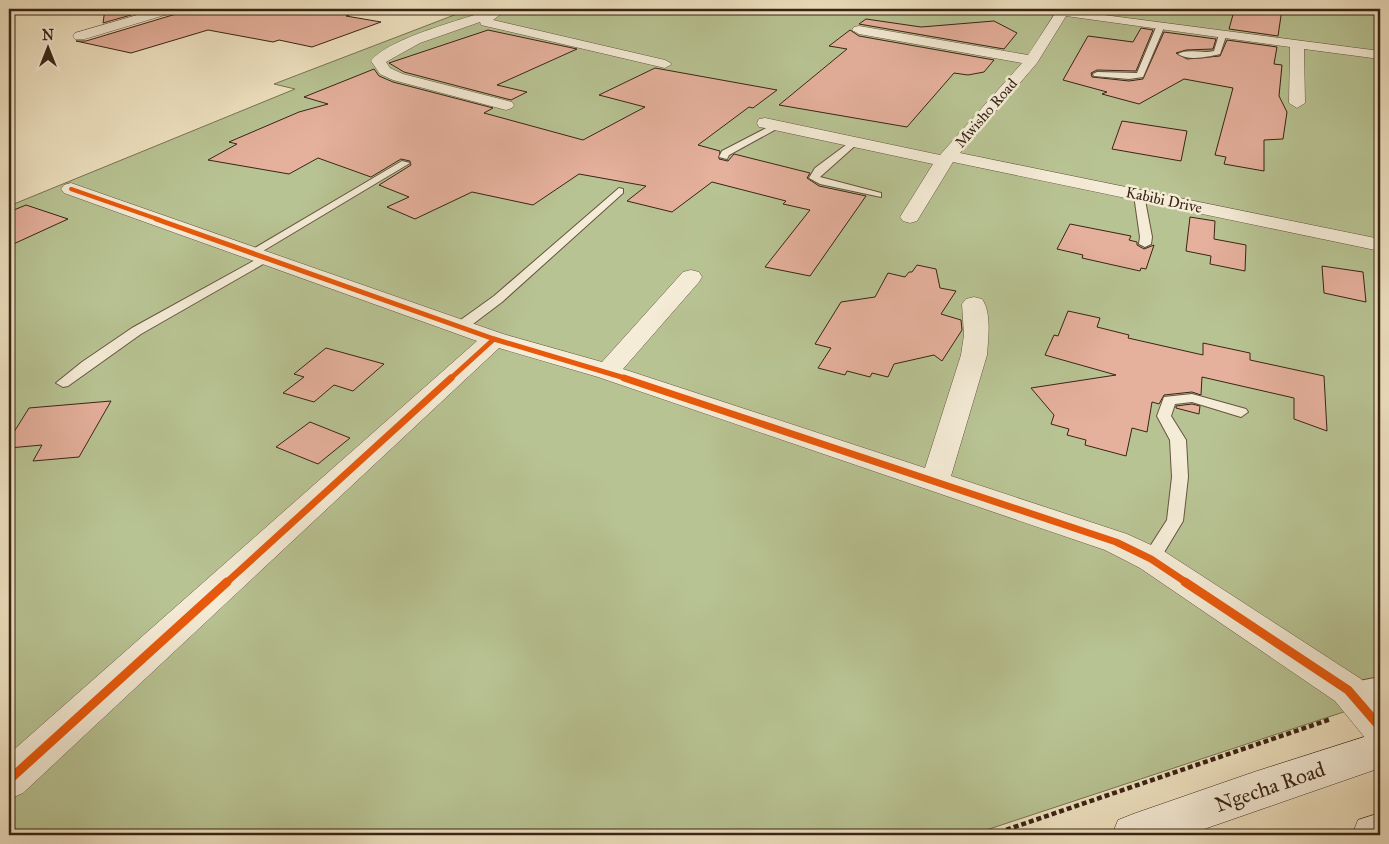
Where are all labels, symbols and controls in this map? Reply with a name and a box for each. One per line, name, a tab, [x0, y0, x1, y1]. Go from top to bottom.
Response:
north arrow	[22, 22, 72, 72]
text: N	[42, 27, 54, 44]
street label: Mwisho Road	[951, 74, 1021, 151]
street label: Kabibi Drive	[1124, 183, 1204, 217]
street label: Ngecha Road	[1212, 756, 1329, 818]

